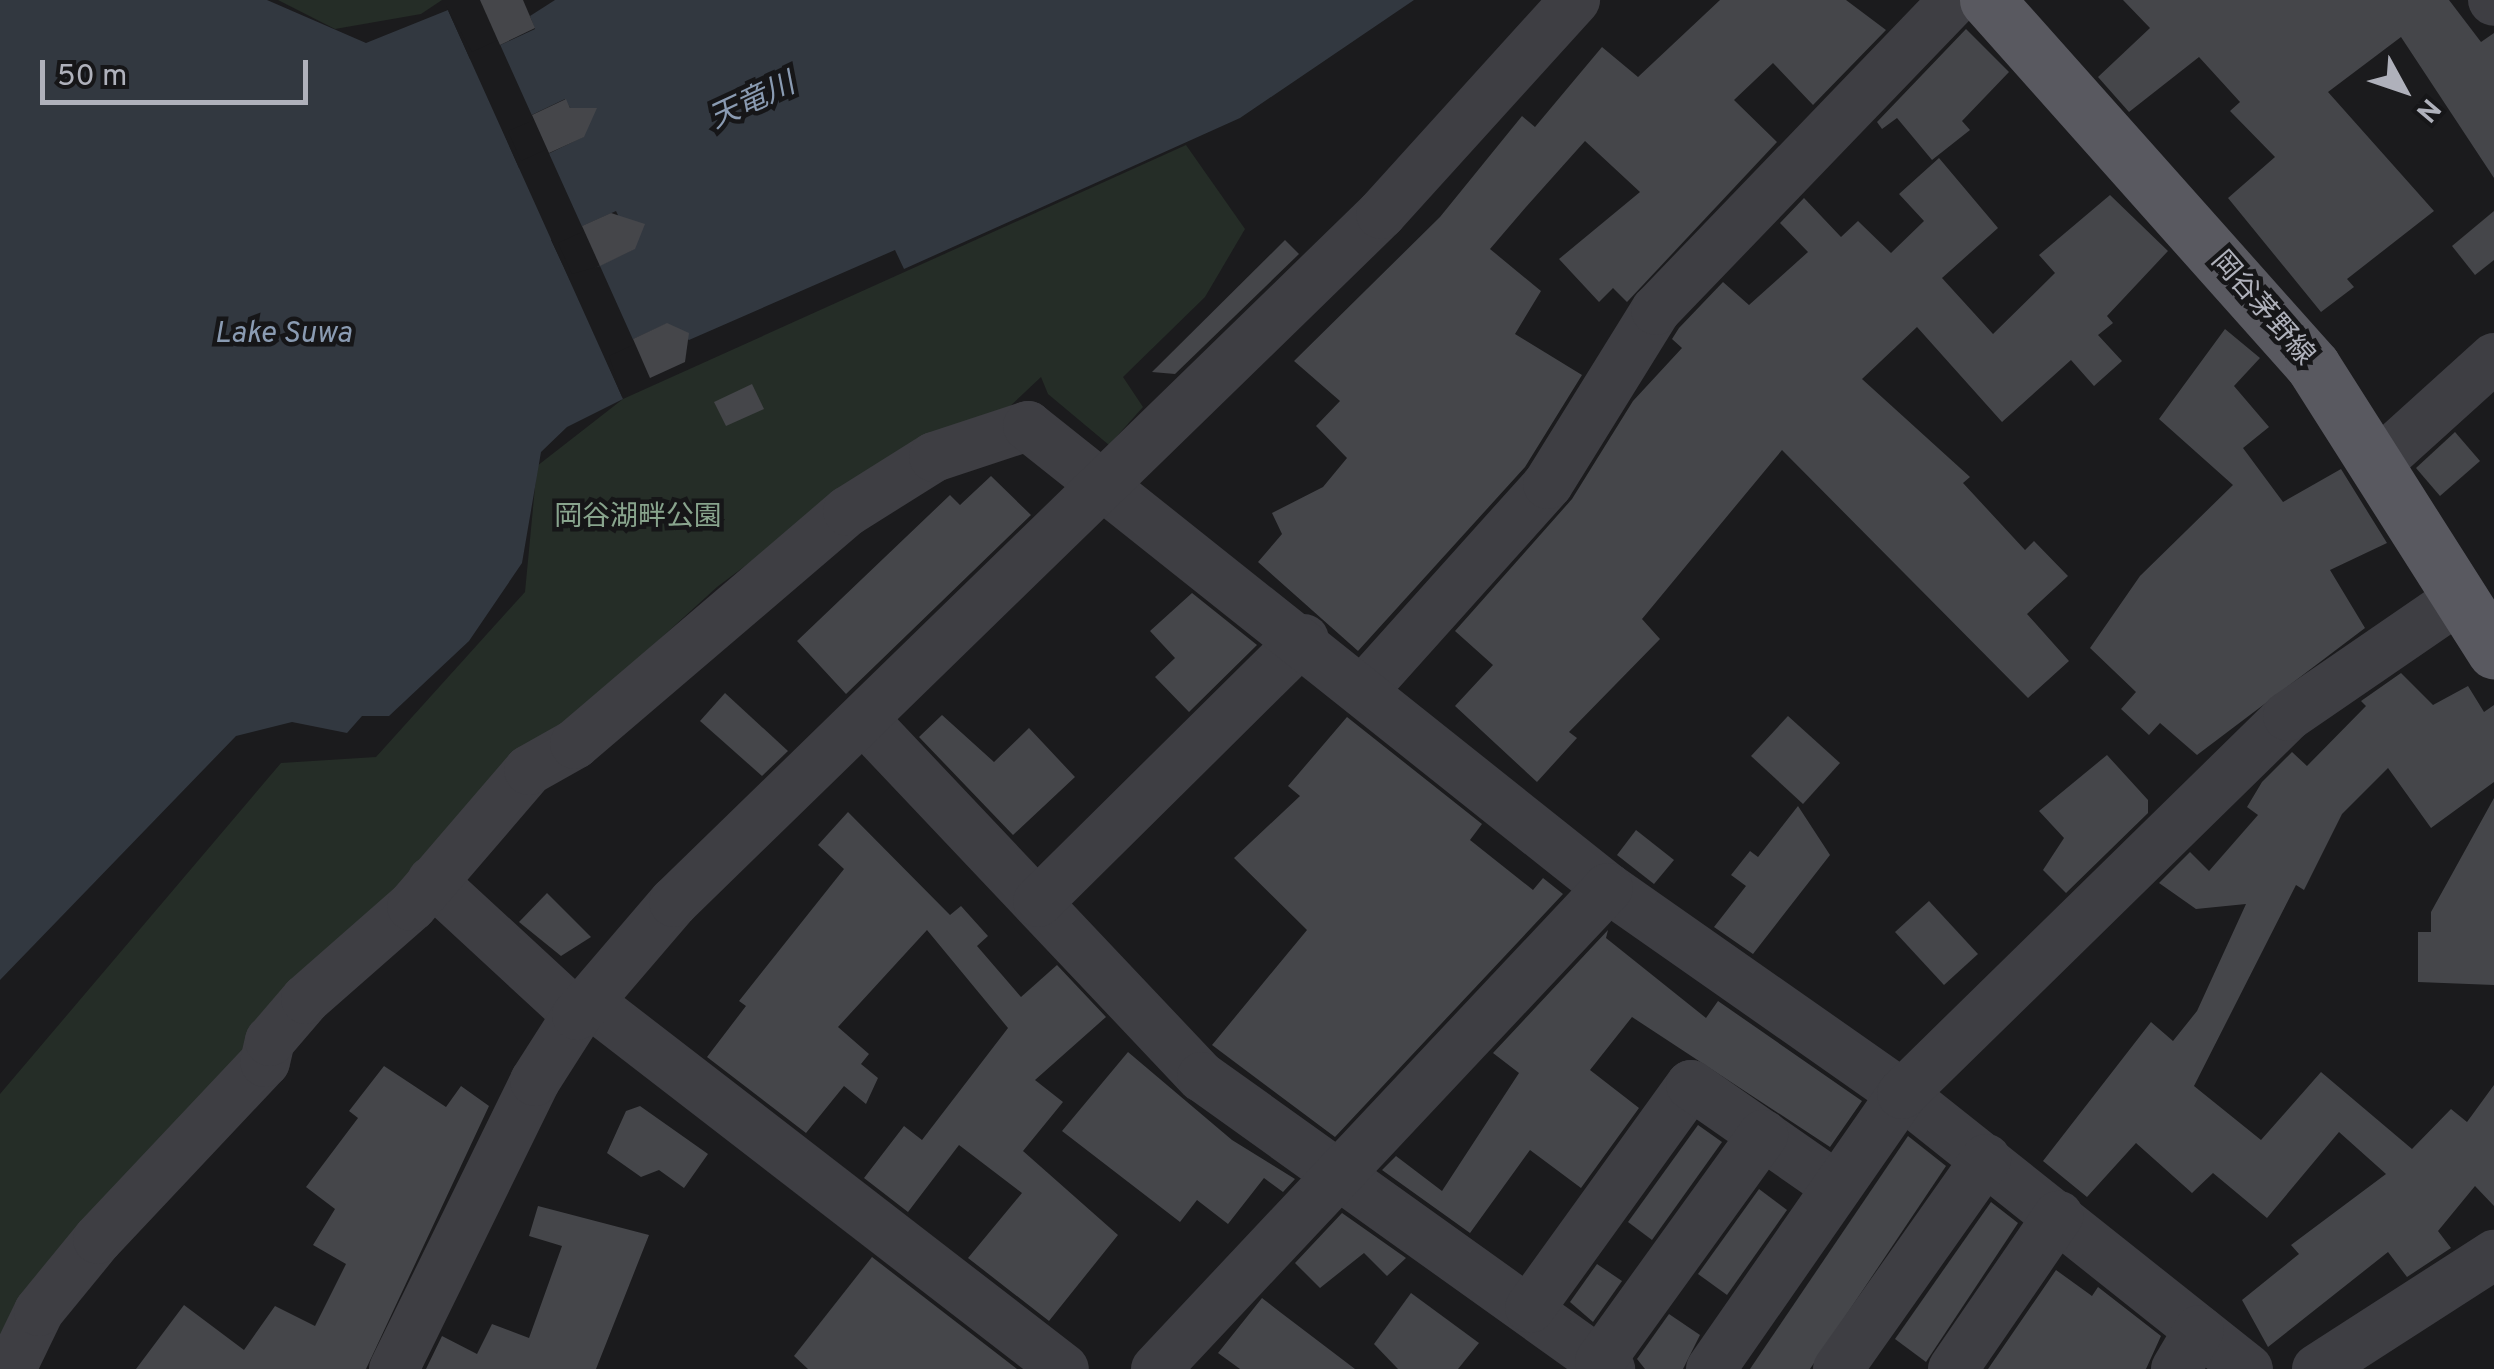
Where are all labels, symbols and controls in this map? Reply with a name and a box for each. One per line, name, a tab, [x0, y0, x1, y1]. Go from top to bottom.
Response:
scale bar	[45, 40, 312, 102]
north arrow	[2354, 40, 2454, 140]
text: 50 m	[57, 59, 127, 96]
water label: 天竜川	[705, 68, 801, 138]
text: N	[2407, 90, 2447, 129]
street label: 岡谷茅野線	[2203, 245, 2321, 373]
water label: Lake Suwa	[214, 317, 352, 353]
park label: 岡谷湖畔公園	[554, 501, 722, 535]

